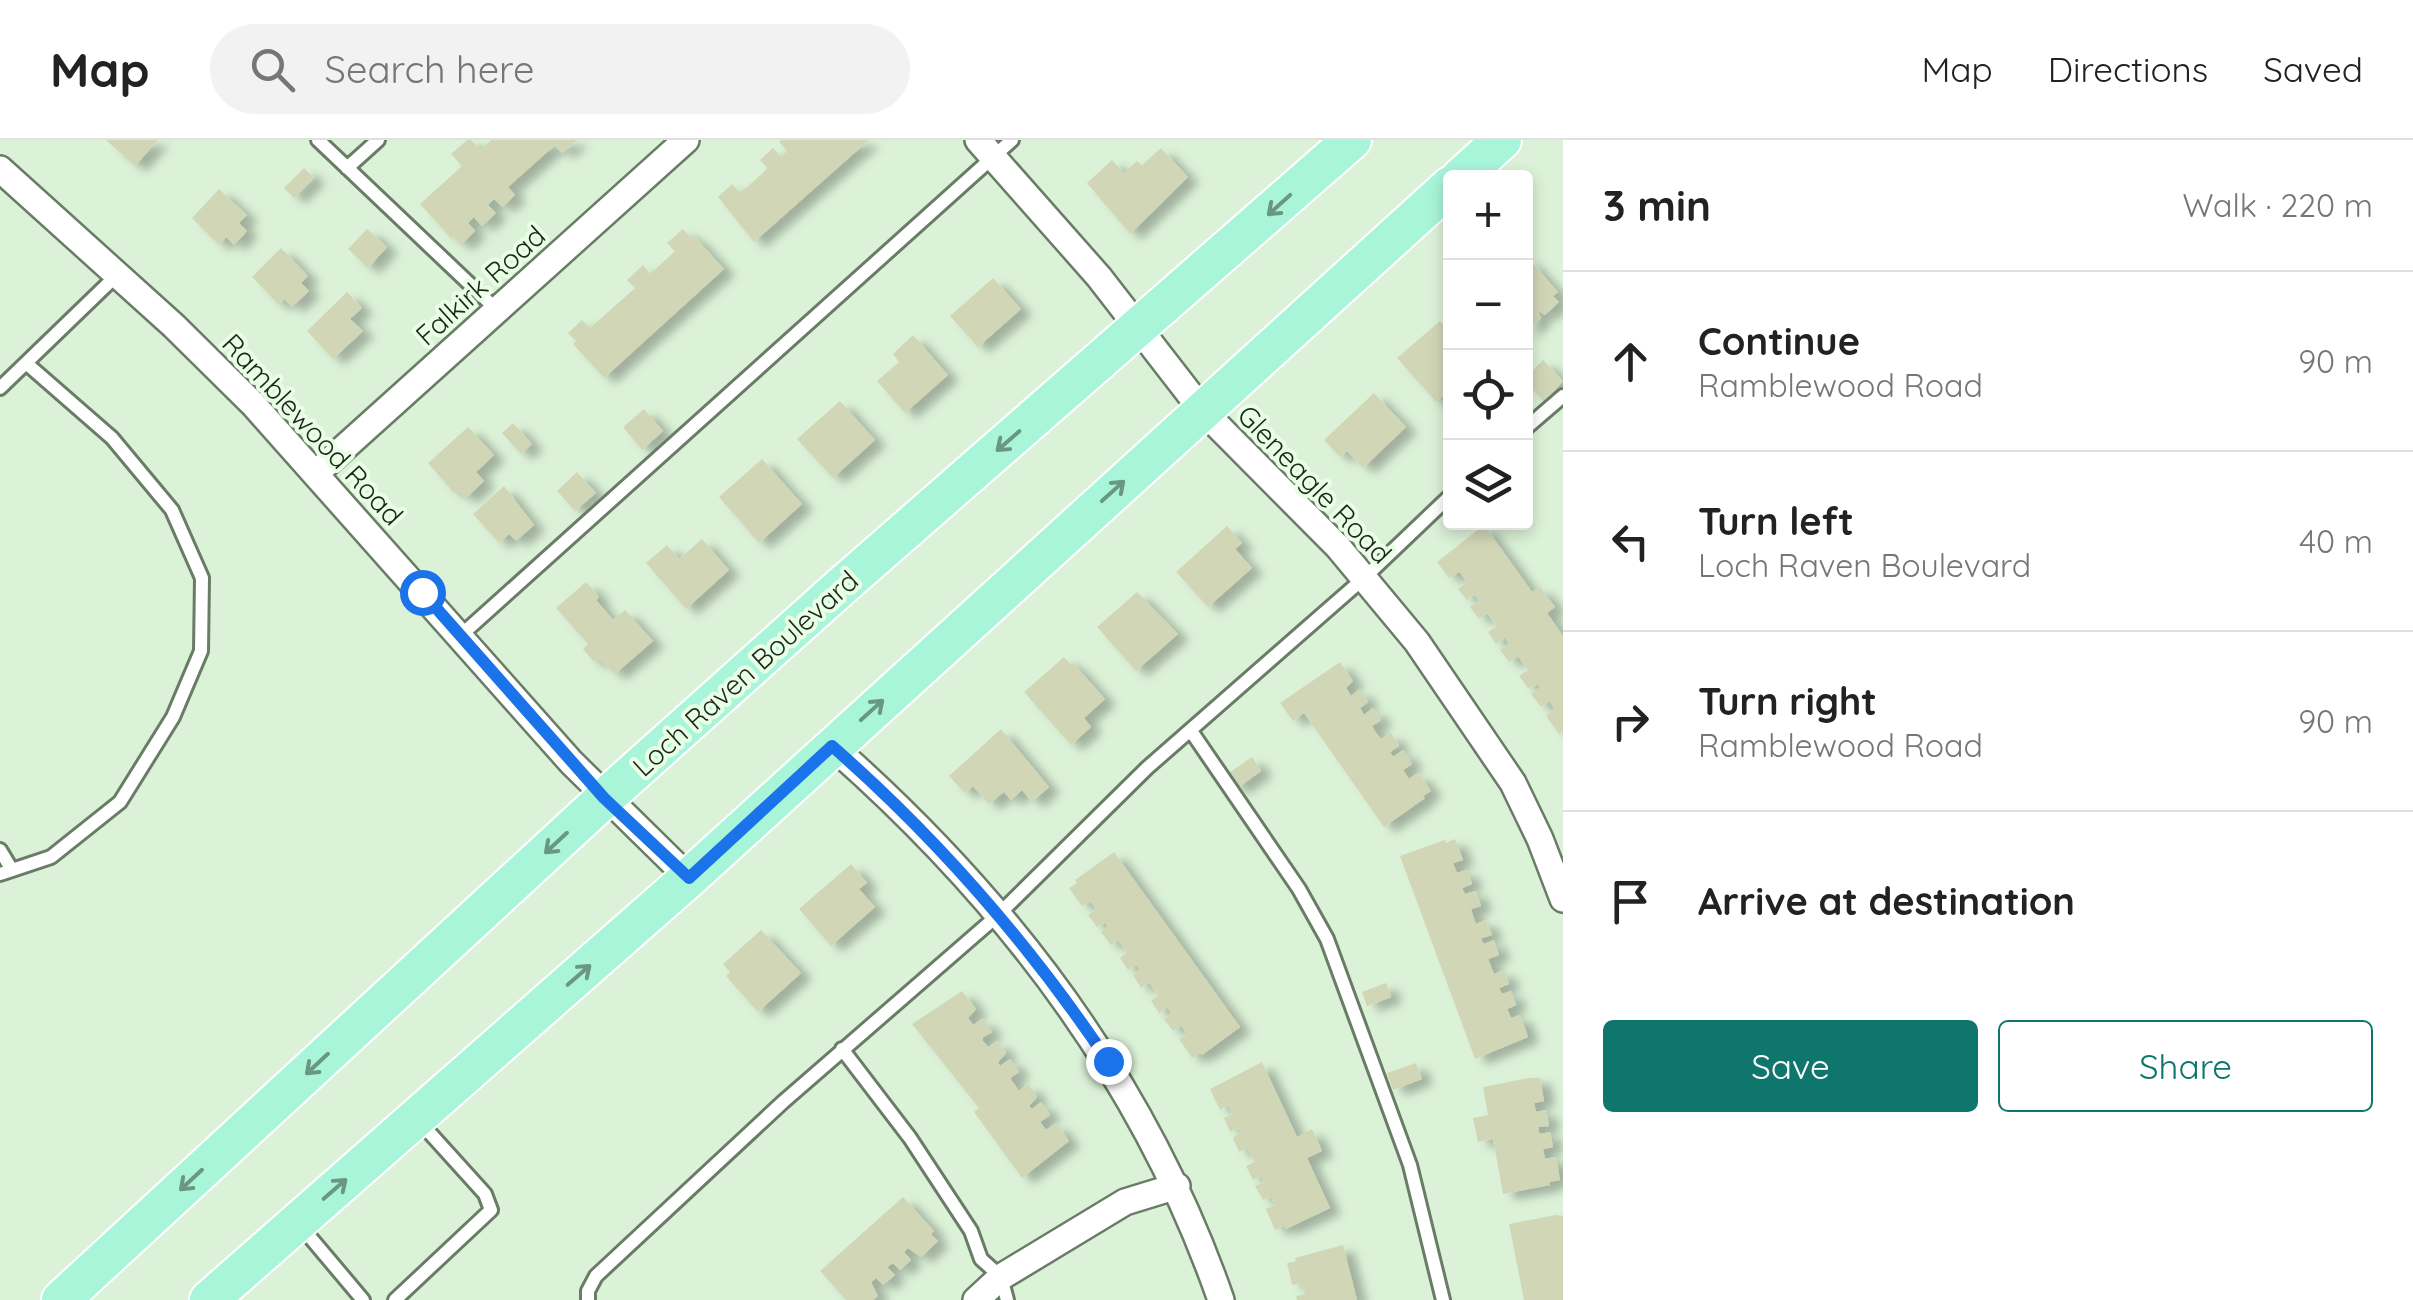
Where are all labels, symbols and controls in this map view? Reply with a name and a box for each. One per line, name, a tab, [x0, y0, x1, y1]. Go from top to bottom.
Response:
search box	[210, 24, 910, 114]
text: Map	[50, 39, 150, 99]
icon: search	[245, 42, 300, 97]
text: Search here	[325, 45, 534, 93]
text: Map	[1921, 47, 1993, 91]
text: Directions	[2048, 47, 2208, 91]
text: Saved	[2263, 47, 2363, 91]
map controls	[1443, 170, 1533, 530]
button: +	[1443, 170, 1533, 260]
text: 3 min	[1603, 179, 1711, 232]
text: Walk · 220 m	[2182, 185, 2373, 225]
one-way arrow	[1267, 193, 1292, 216]
street label: Falkirk Road	[408, 218, 552, 352]
button: −	[1443, 260, 1533, 350]
text: Continue	[1698, 317, 1860, 365]
street label: Ramblewood Road	[215, 326, 411, 532]
icon: ahead	[1603, 334, 1658, 389]
text: 90 m	[2298, 341, 2373, 381]
button: locate	[1443, 350, 1533, 440]
text: Ramblewood Road	[1698, 365, 1983, 405]
street label: Gleneagle Road	[1230, 397, 1400, 571]
one-way arrow	[995, 429, 1021, 451]
button: layers	[1443, 440, 1533, 530]
one-way arrow	[1100, 480, 1125, 503]
text: Turn left	[1698, 497, 1854, 545]
icon: left	[1603, 514, 1658, 569]
text: 40 m	[2299, 521, 2373, 561]
text: Loch Raven Boulevard	[1698, 545, 2031, 585]
street label: Loch Raven Boulevard	[625, 562, 865, 784]
route start	[400, 570, 446, 616]
text: Turn right	[1698, 677, 1877, 725]
icon: right	[1603, 694, 1658, 749]
one-way arrow	[859, 698, 884, 721]
text: 90 m	[2298, 701, 2373, 741]
text: Ramblewood Road	[1698, 725, 1983, 765]
one-way arrow	[544, 831, 569, 854]
icon: arrive	[1603, 874, 1658, 929]
text: Arrive at destination	[1698, 877, 2075, 925]
one-way arrow	[566, 963, 591, 986]
button: Save	[1603, 1020, 1978, 1112]
button: Share	[1998, 1020, 2373, 1112]
route end	[1086, 1039, 1132, 1085]
one-way arrow	[305, 1052, 330, 1075]
one-way arrow	[179, 1168, 204, 1191]
one-way arrow	[322, 1178, 347, 1201]

